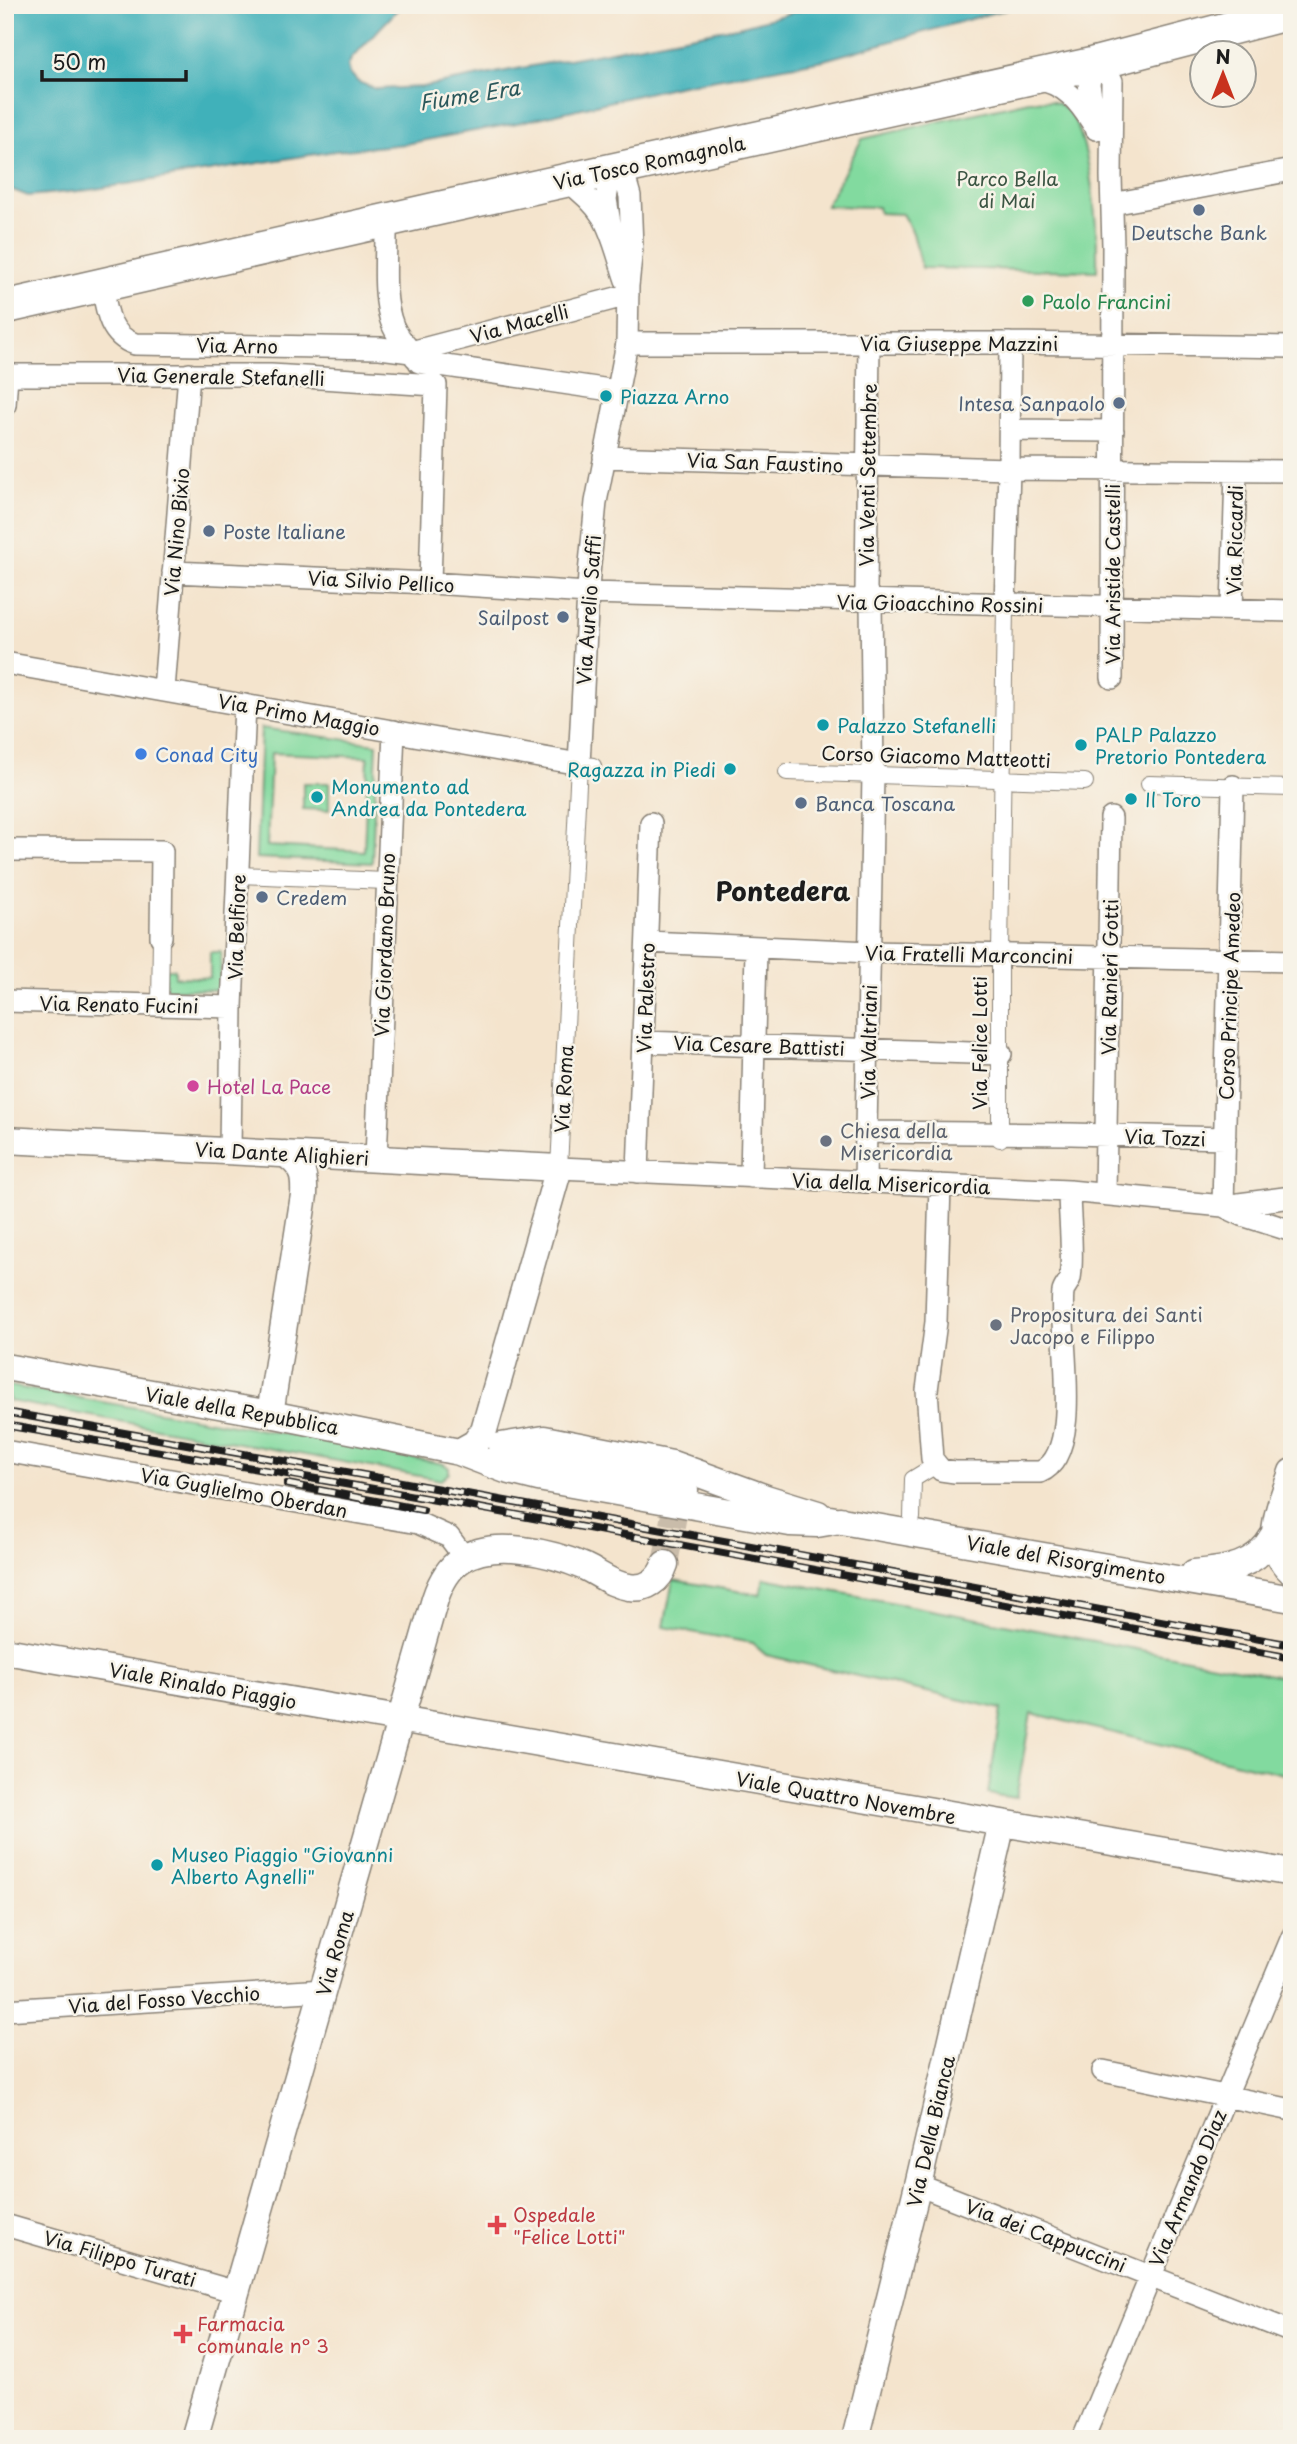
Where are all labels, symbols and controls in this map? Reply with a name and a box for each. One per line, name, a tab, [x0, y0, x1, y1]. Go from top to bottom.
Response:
scale bar	[42, 38, 186, 82]
north arrow	[1188, 38, 1258, 108]
text: N	[1215, 42, 1231, 70]
text: 50 m	[52, 45, 106, 77]
water label: Fiume Era	[416, 70, 523, 118]
street label: Via Tosco Romagnola	[550, 128, 748, 196]
park label: Parco Bella di Mai	[956, 164, 1058, 214]
marker: Deutsche Bank	[1191, 202, 1207, 218]
place label: Deutsche Bank	[1131, 218, 1267, 246]
place label: Paolo Francini	[1042, 287, 1171, 315]
marker: Paolo Francini	[1020, 293, 1036, 309]
street label: Via Macelli	[467, 296, 571, 350]
street label: Via Giuseppe Mazzini	[860, 329, 1058, 357]
street label: Via Arno	[196, 330, 278, 360]
street label: Via Generale Stefanelli	[117, 360, 325, 392]
place label: Piazza Arno	[620, 382, 729, 410]
street label: Via Venti Settembre	[851, 383, 883, 567]
marker: Piazza Arno	[598, 388, 614, 404]
place label: Intesa Sanpaolo	[958, 389, 1105, 417]
marker: Intesa Sanpaolo	[1111, 395, 1127, 411]
street label: Via San Faustino	[686, 445, 844, 479]
street label: Via Nino Bixio	[156, 467, 196, 597]
street label: Via Aristide Castelli	[1098, 484, 1126, 664]
street label: Via Riccardi	[1219, 485, 1249, 595]
place label: Poste Italiane	[223, 517, 346, 545]
marker: Poste Italiane	[201, 523, 217, 539]
street label: Via Aurelio Saffi	[569, 534, 607, 686]
street label: Via Silvio Pellico	[307, 563, 455, 599]
street label: Via Gioacchino Rossini	[836, 587, 1044, 619]
place label: Sailpost	[478, 603, 549, 631]
marker: Sailpost	[555, 609, 571, 625]
street label: Via Primo Maggio	[216, 686, 382, 742]
place label: Palazzo Stefanelli	[837, 711, 996, 739]
marker: Palazzo Stefanelli	[815, 717, 831, 733]
place label: PALP Palazzo Pretorio Pontedera	[1095, 720, 1266, 770]
marker: PALP Palazzo Pretorio Pontedera	[1073, 737, 1089, 753]
street label: Corso Giacomo Matteotti	[821, 738, 1051, 774]
place label: Conad City	[155, 740, 258, 768]
marker: Conad City	[133, 746, 149, 762]
place label: Ragazza in Piedi	[567, 755, 716, 783]
marker: Ragazza in Piedi	[722, 761, 738, 777]
place label: Monumento ad Andrea da Pontedera	[331, 772, 527, 822]
place label: Il Toro	[1145, 785, 1201, 813]
marker: Monumento ad Andrea da Pontedera	[309, 789, 325, 805]
place label: Banca Toscana	[815, 789, 955, 817]
marker: Il Toro	[1123, 791, 1139, 807]
marker: Banca Toscana	[793, 795, 809, 811]
street label: Via Giordano Bruno	[367, 852, 401, 1038]
district label: Pontedera	[715, 871, 851, 910]
street label: Via Belfiore	[220, 874, 252, 980]
place label: Credem	[276, 883, 347, 911]
marker: Credem	[254, 889, 270, 905]
street label: Corso Principe Amedeo	[1211, 892, 1247, 1100]
street label: Via Ranieri Gotti	[1094, 899, 1124, 1055]
street label: Via Fratelli Marconcini	[865, 938, 1073, 970]
street label: Via Palestro	[629, 942, 661, 1054]
street label: Via Felice Lotti	[965, 976, 993, 1110]
street label: Via Valtriani	[853, 984, 883, 1100]
street label: Via Renato Fucini	[39, 989, 199, 1019]
street label: Via Cesare Battisti	[673, 1028, 845, 1062]
street label: Via Roma	[547, 1044, 579, 1134]
place label: Hotel La Pace	[207, 1072, 331, 1100]
marker: Hotel La Pace	[185, 1078, 201, 1094]
place label: Chiesa della Misericordia	[840, 1116, 953, 1166]
street label: Via Tozzi	[1124, 1122, 1206, 1152]
marker: Chiesa della Misericordia	[818, 1133, 834, 1149]
street label: Via Dante Alighieri	[194, 1134, 370, 1172]
street label: Via della Misericordia	[791, 1166, 991, 1200]
place label: Propositura dei Santi Jacopo e Filippo	[1010, 1300, 1203, 1350]
marker: Propositura dei Santi Jacopo e Filippo	[988, 1317, 1004, 1333]
street label: Viale della Repubblica	[143, 1379, 341, 1441]
street label: Via Guglielmo Oberdan	[138, 1460, 350, 1524]
street label: Viale del Risorgimento	[964, 1528, 1168, 1590]
street label: Viale Rinaldo Piaggio	[107, 1655, 299, 1715]
street label: Viale Quattro Novembre	[734, 1764, 958, 1830]
place label: Museo Piaggio "Giovanni Alberto Agnelli"	[171, 1840, 393, 1890]
marker: Museo Piaggio "Giovanni Alberto Agnelli"	[149, 1857, 165, 1873]
street label: Via Roma	[308, 1906, 360, 1999]
street label: Via del Fosso Vecchio	[67, 1978, 261, 2020]
street label: Via Della Bianca	[899, 2052, 961, 2210]
street label: Via Armando Diaz	[1141, 2105, 1233, 2271]
street label: Via dei Cappuccini	[961, 2191, 1131, 2279]
place label: Ospedale "Felice Lotti"	[513, 2200, 626, 2250]
marker: Ospedale "Felice Lotti"	[487, 2215, 507, 2235]
street label: Via Filippo Turati	[40, 2223, 200, 2293]
place label: Farmacia comunale n° 3	[197, 2309, 329, 2359]
marker: Farmacia comunale n° 3	[175, 2326, 191, 2342]

